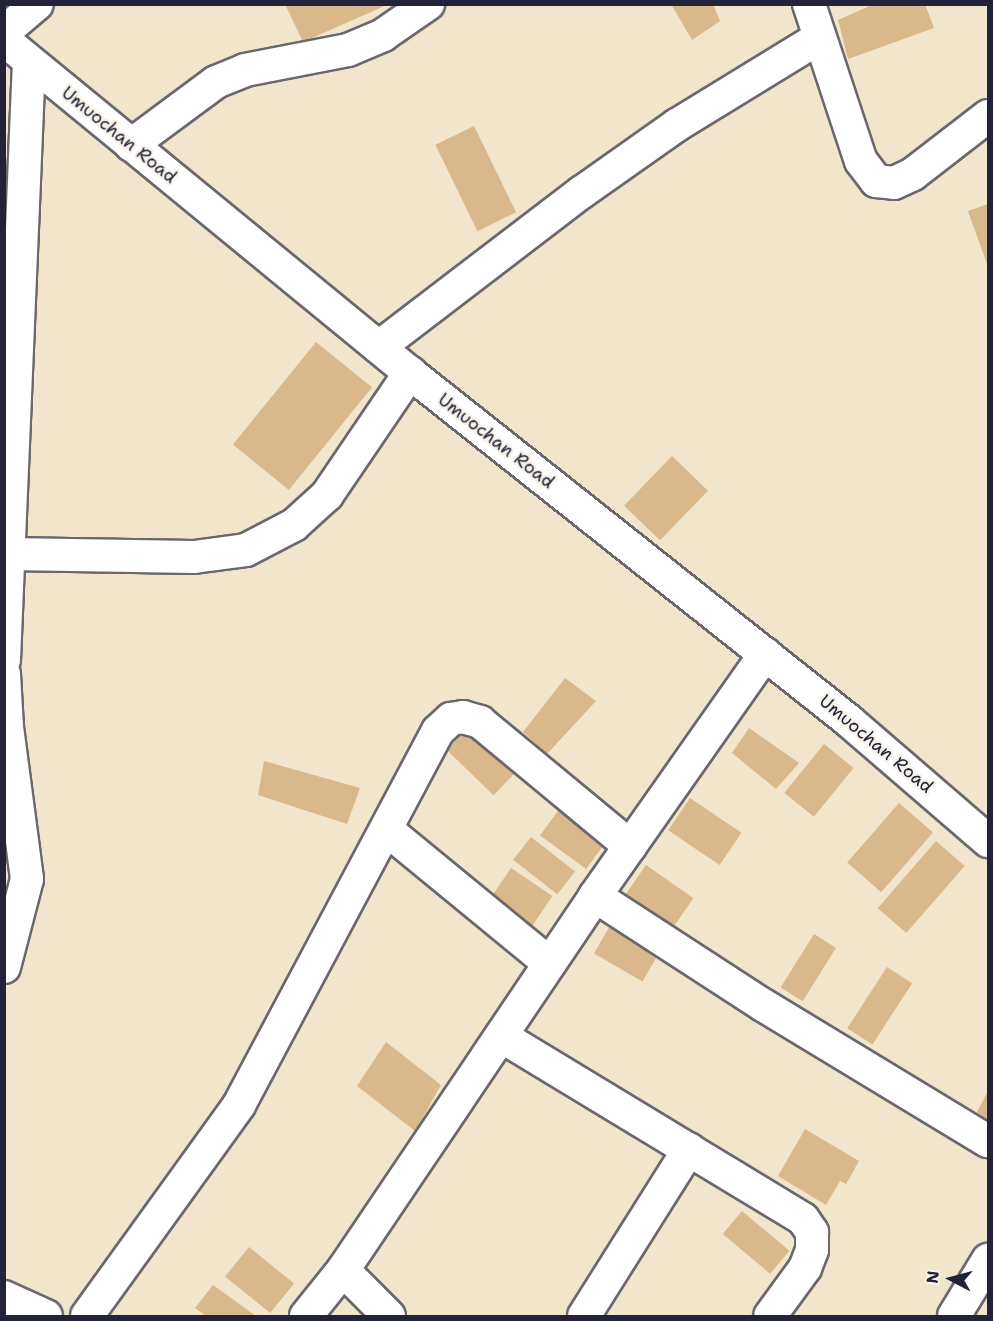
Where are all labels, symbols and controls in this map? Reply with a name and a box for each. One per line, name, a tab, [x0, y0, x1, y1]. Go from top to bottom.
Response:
street label: Umuochan Road	[57, 82, 181, 188]
street label: Umuochan Road	[433, 389, 559, 493]
street label: Umuochan Road	[815, 690, 937, 798]
north arrow	[921, 1249, 981, 1309]
text: N	[921, 1270, 944, 1284]

